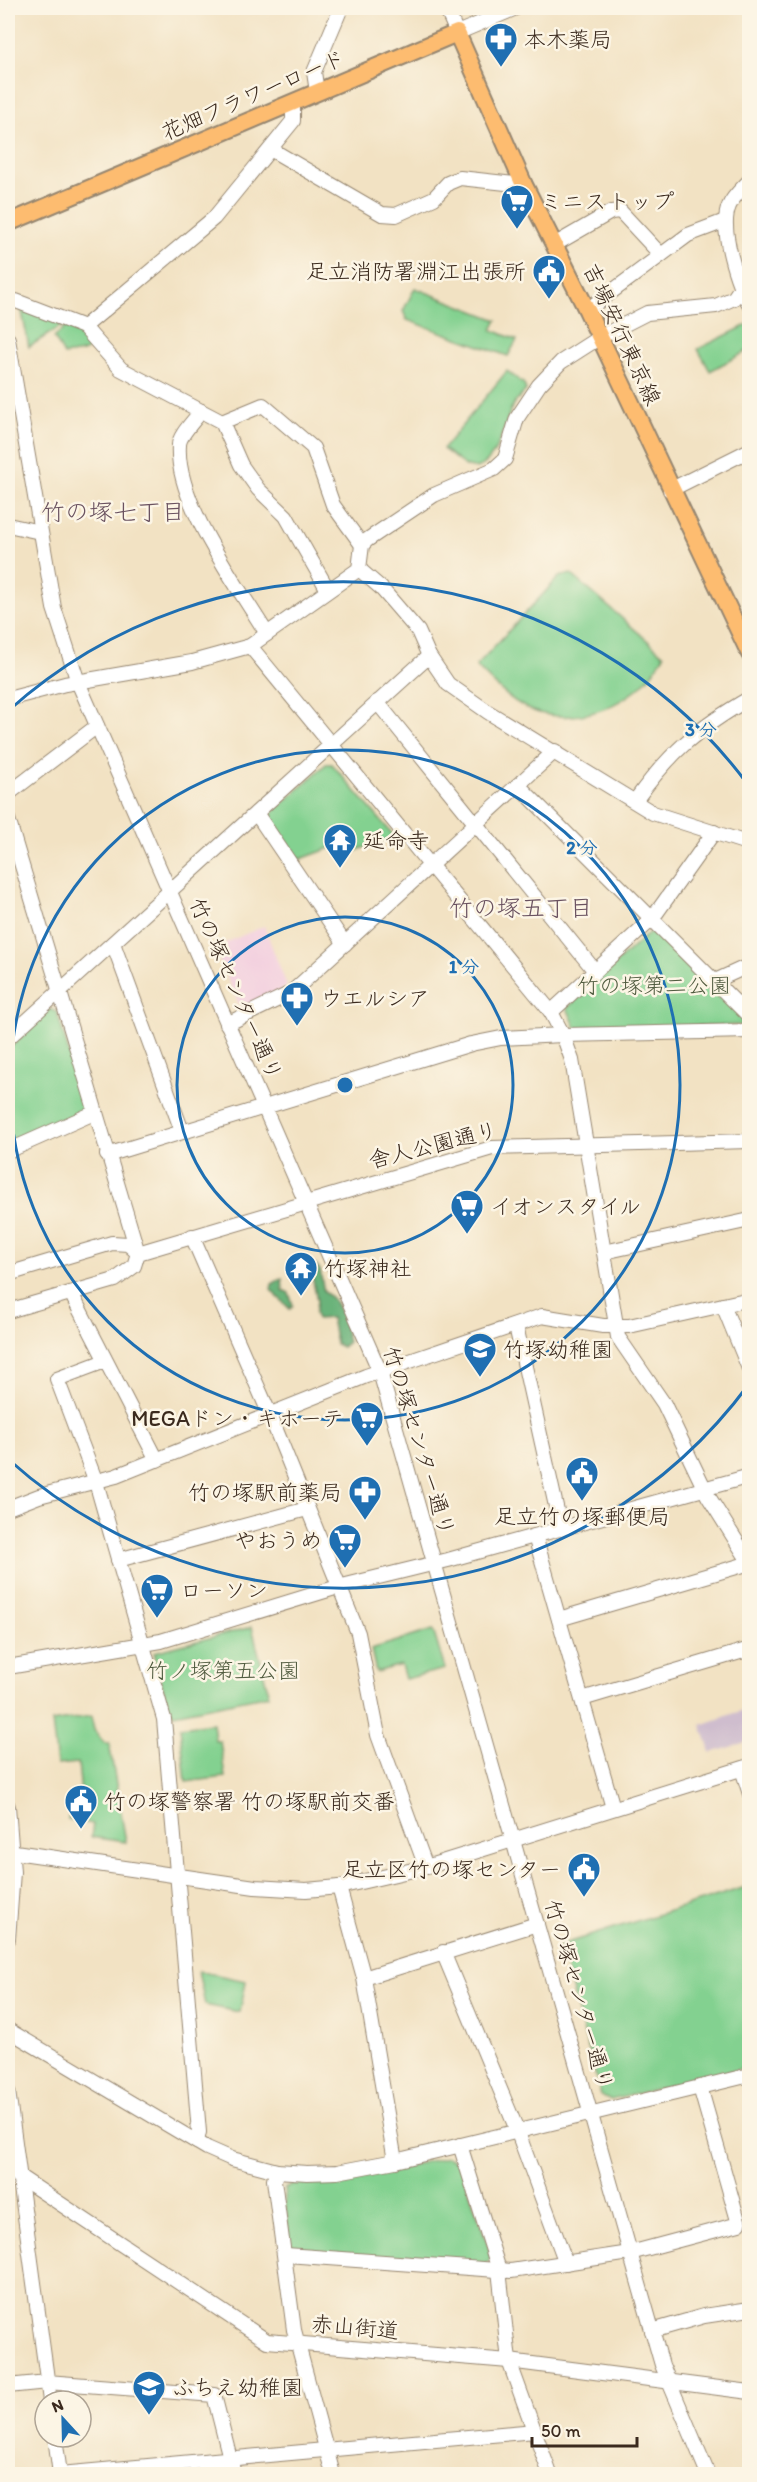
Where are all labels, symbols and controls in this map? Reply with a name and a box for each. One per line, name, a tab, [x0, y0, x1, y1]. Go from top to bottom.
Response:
pharmacy icon: 本木薬局	[483, 21, 519, 68]
place label: 本木薬局	[524, 26, 612, 53]
street label: 花畑フラワーロード	[157, 44, 349, 146]
supermarket icon: ミニストップ	[499, 183, 535, 230]
place label: ミニストップ	[540, 188, 674, 215]
public building icon: 足立消防署淵江出張所	[531, 253, 567, 300]
place label: 足立消防署淵江出張所	[306, 258, 526, 285]
street label: 吉場安行東京線	[577, 259, 667, 409]
district label: 竹の塚七丁目	[41, 497, 185, 526]
text: 3 分	[685, 719, 717, 741]
temple icon: 延命寺	[322, 822, 358, 869]
place label: 延命寺	[363, 827, 429, 854]
text: 2 分	[566, 837, 598, 859]
street label: 竹の塚センター通り	[184, 893, 288, 1085]
district label: 竹の塚五丁目	[449, 893, 593, 922]
text: 1 分	[449, 956, 479, 978]
park label: 竹の塚第二公園	[577, 972, 731, 999]
pharmacy icon: ウエルシア	[279, 980, 315, 1027]
place label: ウエルシア	[320, 985, 430, 1012]
centre of rings	[335, 1075, 355, 1095]
street label: 舎人公園通り	[366, 1116, 500, 1174]
supermarket icon: イオンスタイル	[449, 1188, 485, 1235]
place label: イオンスタイル	[490, 1193, 641, 1220]
temple icon: 竹塚神社	[283, 1250, 319, 1297]
place label: 竹塚神社	[324, 1255, 412, 1282]
school or university icon: 竹塚幼稚園	[462, 1331, 498, 1378]
place label: 竹塚幼稚園	[503, 1336, 613, 1363]
street label: 竹の塚センター通り	[377, 1343, 461, 1539]
supermarket icon: MEGAドン・キホーテ	[349, 1400, 385, 1447]
place label: MEGAドン・キホーテ	[131, 1405, 344, 1432]
public building icon: 足立竹の塚郵便局	[564, 1455, 600, 1502]
pharmacy icon: 竹の塚駅前薬局	[347, 1474, 383, 1521]
place label: 竹の塚駅前薬局	[188, 1479, 342, 1506]
place label: 足立竹の塚郵便局	[494, 1503, 670, 1530]
supermarket icon: やおうめ	[327, 1522, 363, 1569]
place label: やおうめ	[234, 1527, 322, 1554]
supermarket icon: ローソン	[139, 1572, 175, 1619]
place label: ローソン	[180, 1577, 268, 1604]
park label: 竹ノ塚第五公園	[146, 1657, 300, 1684]
public building icon: 竹の塚警察署 竹の塚駅前交番	[63, 1783, 99, 1830]
place label: 竹の塚警察署 竹の塚駅前交番	[104, 1788, 395, 1815]
public building icon: 足立区竹の塚センター	[566, 1851, 602, 1898]
place label: 足立区竹の塚センター	[342, 1856, 561, 1883]
street label: 竹の塚センター通り	[539, 1897, 619, 2093]
street label: 赤山街道	[310, 2310, 400, 2344]
school or university icon: ふちえ幼稚園	[131, 2369, 167, 2416]
place label: ふちえ幼稚園	[172, 2374, 303, 2401]
north arrow	[33, 2389, 93, 2449]
text: N	[49, 2395, 66, 2416]
scale bar	[532, 2410, 637, 2448]
text: 50 m	[541, 2420, 581, 2442]

